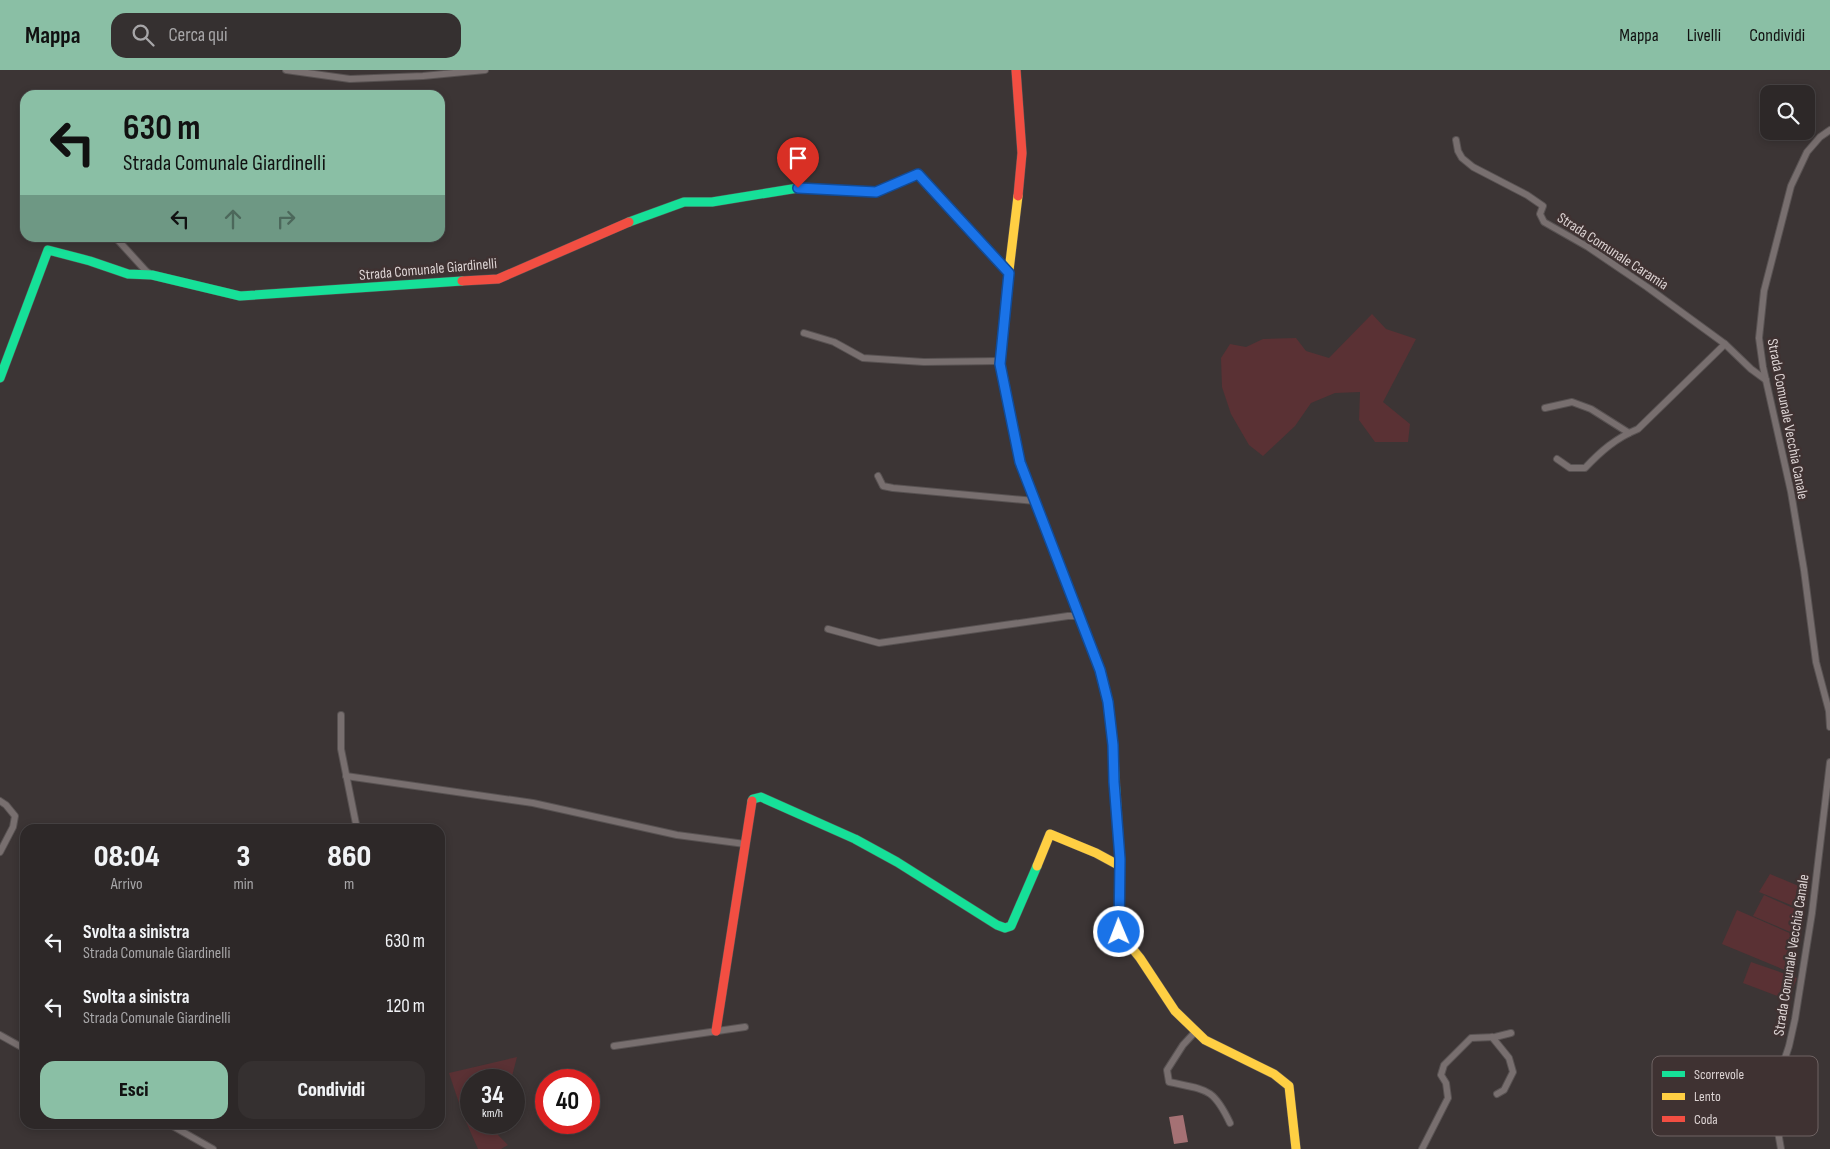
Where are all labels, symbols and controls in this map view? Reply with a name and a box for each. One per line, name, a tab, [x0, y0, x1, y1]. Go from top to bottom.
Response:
search box	[111, 13, 461, 58]
text: Mappa	[25, 21, 81, 50]
icon: search	[129, 21, 157, 49]
text: Cerca qui	[169, 24, 227, 47]
text: Mappa	[1619, 25, 1659, 46]
text: Livelli	[1687, 25, 1721, 46]
text: Condividi	[1749, 25, 1805, 46]
map controls	[1760, 85, 1815, 140]
button: search	[1760, 85, 1815, 140]
text: 630 m	[123, 107, 201, 150]
icon: left	[40, 110, 105, 175]
pin	[777, 137, 819, 188]
icon: arrive	[784, 144, 812, 172]
text: Strada Comunale Giardinelli	[123, 150, 326, 177]
icon: left	[166, 205, 194, 233]
icon: ahead	[219, 205, 247, 233]
icon: right	[272, 205, 300, 233]
street label: Strada Comunale Caramia	[1554, 208, 1672, 295]
street label: Strada Comunale Giardinelli	[358, 254, 498, 285]
street label: Strada Comunale Vecchia Canale	[1763, 337, 1812, 501]
text: 08:04	[94, 839, 160, 875]
text: 3	[237, 839, 250, 875]
text: 860	[327, 839, 371, 875]
street label: Strada Comunale Vecchia Canale	[1769, 873, 1814, 1037]
text: Arrivo	[111, 875, 143, 894]
text: min	[233, 875, 254, 894]
text: m	[344, 875, 354, 894]
position arrow	[1092, 905, 1144, 957]
text: Svolta a sinistra	[83, 921, 190, 944]
icon: left	[40, 928, 68, 956]
text: 630 m	[385, 930, 425, 953]
text: Strada Comunale Giardinelli	[83, 944, 230, 963]
text: Svolta a sinistra	[83, 986, 190, 1009]
icon: left	[40, 993, 68, 1021]
text: 120 m	[387, 995, 425, 1018]
text: Strada Comunale Giardinelli	[83, 1009, 230, 1028]
legend	[1652, 1056, 1818, 1136]
button: Esci	[40, 1061, 228, 1119]
button: Condividi	[238, 1061, 425, 1119]
text: Scorrevole	[1694, 1066, 1744, 1083]
speed limit sign: 40	[535, 1069, 600, 1134]
text: 34	[481, 1080, 504, 1111]
text: Lento	[1694, 1088, 1721, 1105]
text: km/h	[482, 1106, 503, 1121]
text: Coda	[1694, 1111, 1718, 1128]

